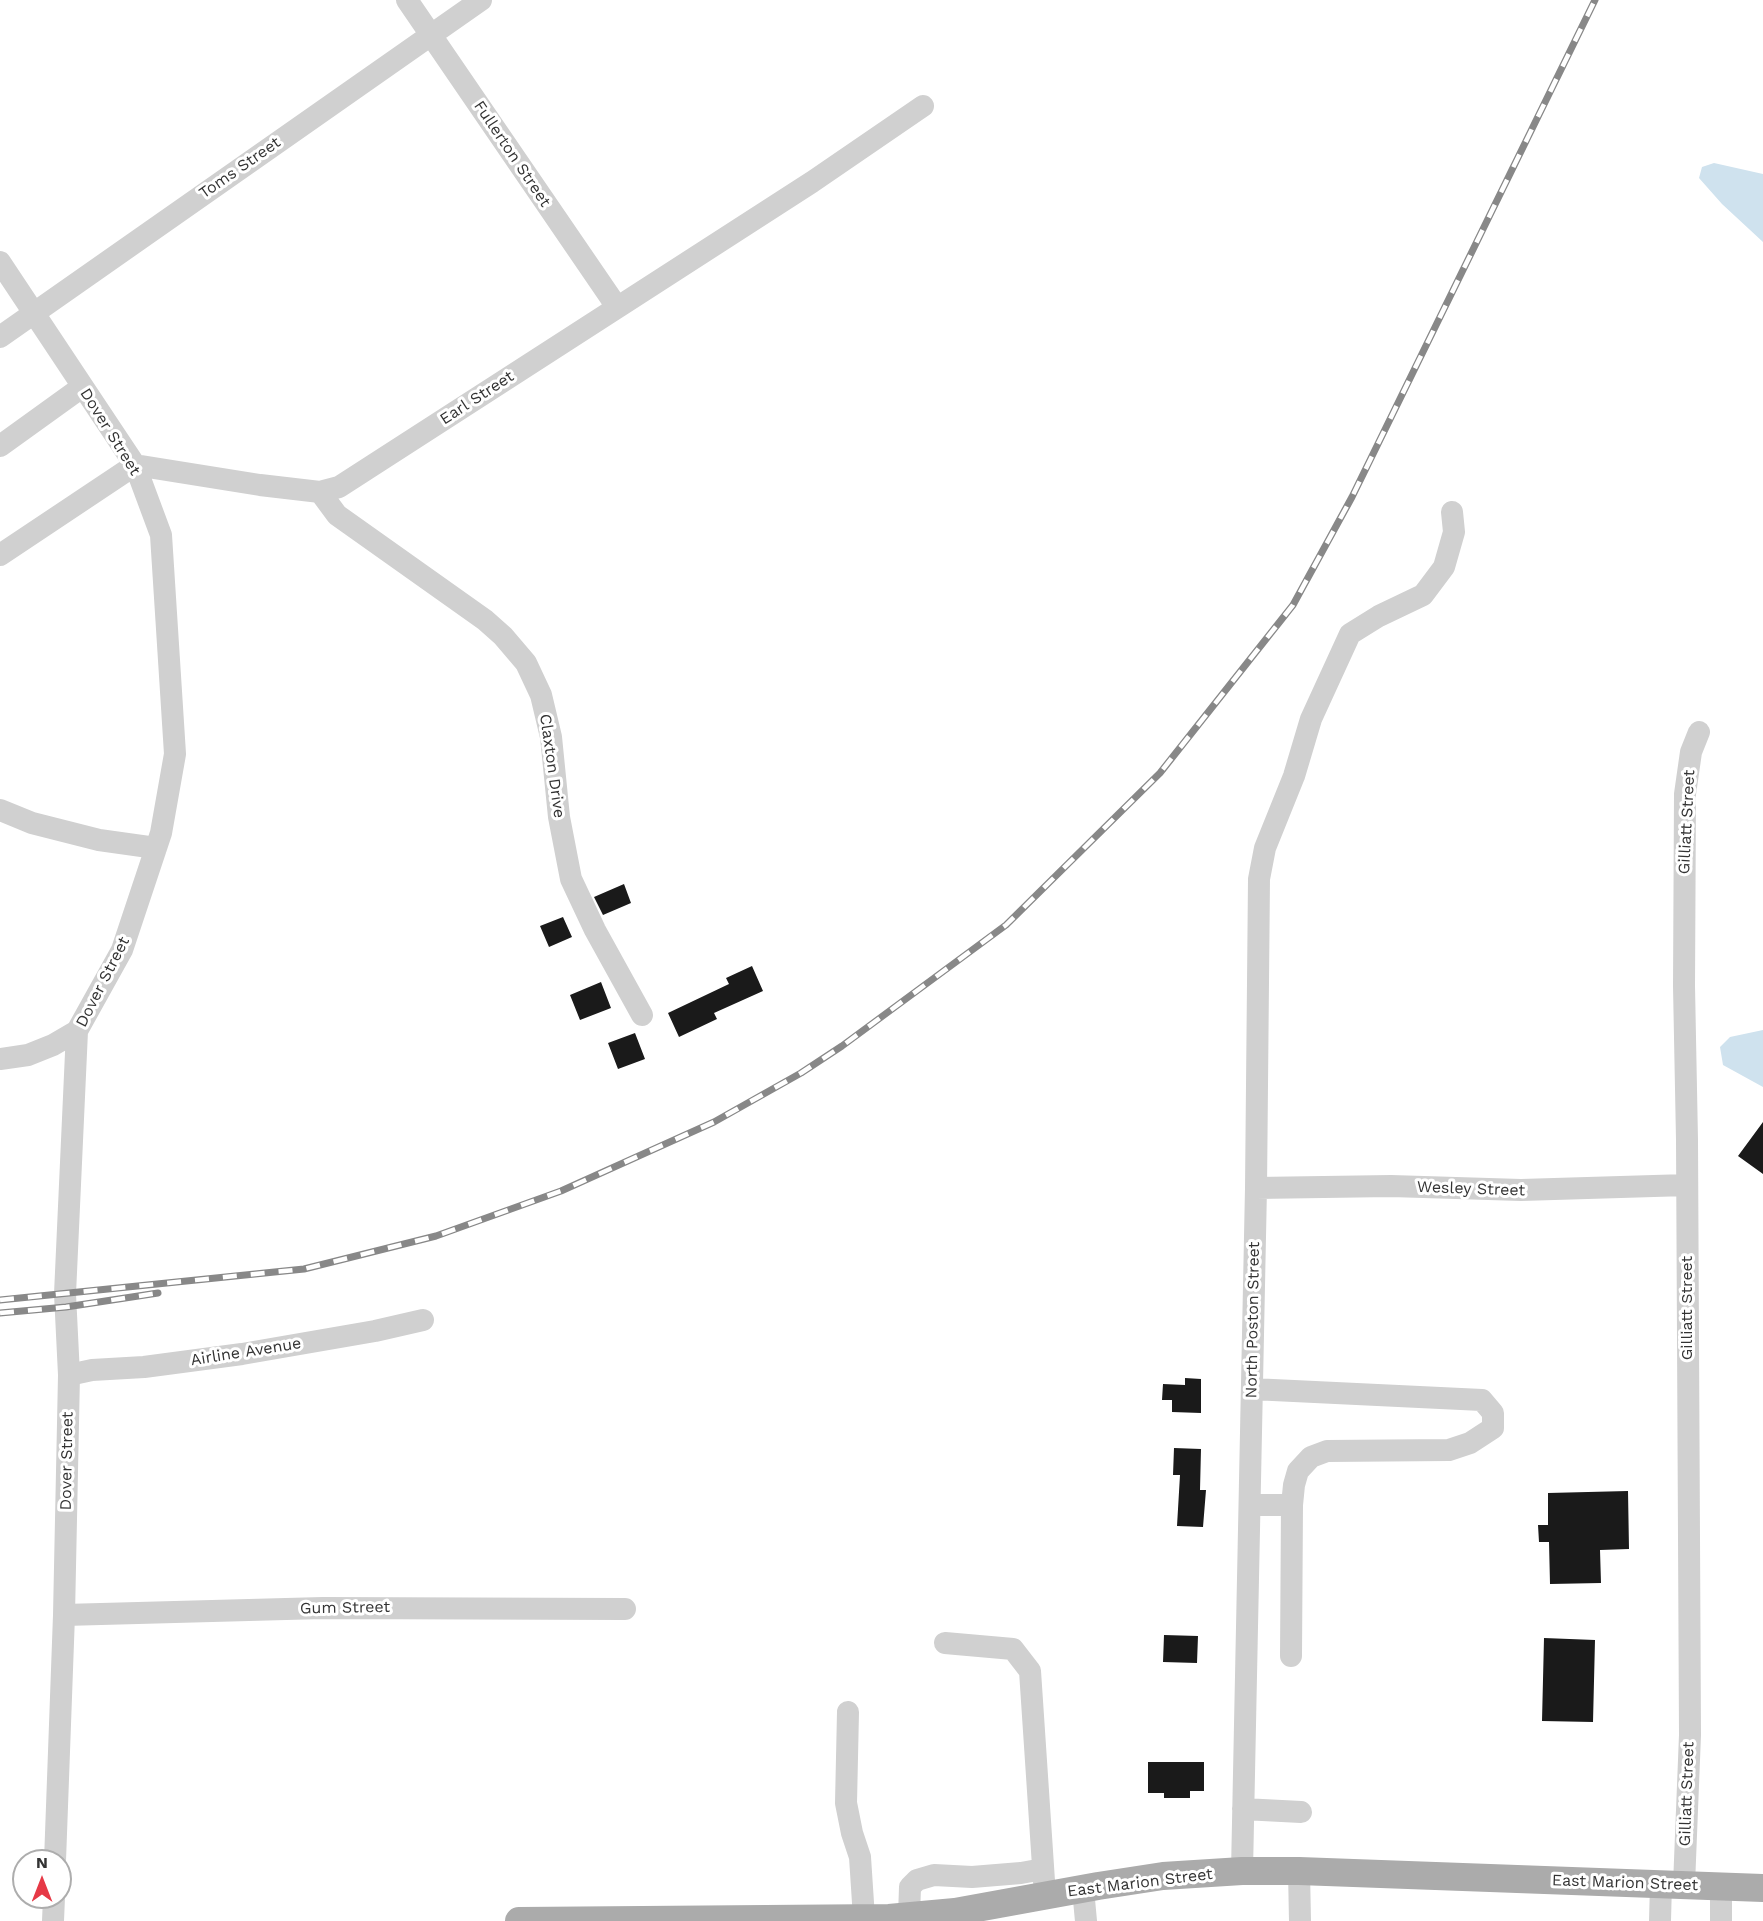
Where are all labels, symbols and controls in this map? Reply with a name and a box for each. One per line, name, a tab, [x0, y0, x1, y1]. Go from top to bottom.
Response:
street label: Fullerton Street	[469, 97, 555, 211]
street label: Toms Street	[196, 133, 284, 203]
street label: Earl Street	[436, 367, 518, 429]
street label: Dover Street	[76, 385, 144, 479]
street label: Claxton Drive	[535, 713, 569, 819]
street label: Gilliatt Street	[1675, 769, 1699, 875]
street label: Dover Street	[72, 934, 134, 1030]
street label: Wesley Street	[1417, 1178, 1525, 1200]
street label: North Poston Street	[1242, 1241, 1264, 1399]
street label: Gilliatt Street	[1677, 1256, 1697, 1360]
street label: Airline Avenue	[189, 1334, 303, 1370]
street label: Dover Street	[57, 1411, 77, 1511]
street label: Gum Street	[300, 1598, 390, 1618]
street label: Gilliatt Street	[1676, 1741, 1698, 1847]
north arrow	[12, 1849, 72, 1909]
text: N	[36, 1853, 48, 1872]
street label: East Marion Street	[1066, 1865, 1214, 1901]
street label: East Marion Street	[1552, 1871, 1698, 1895]

